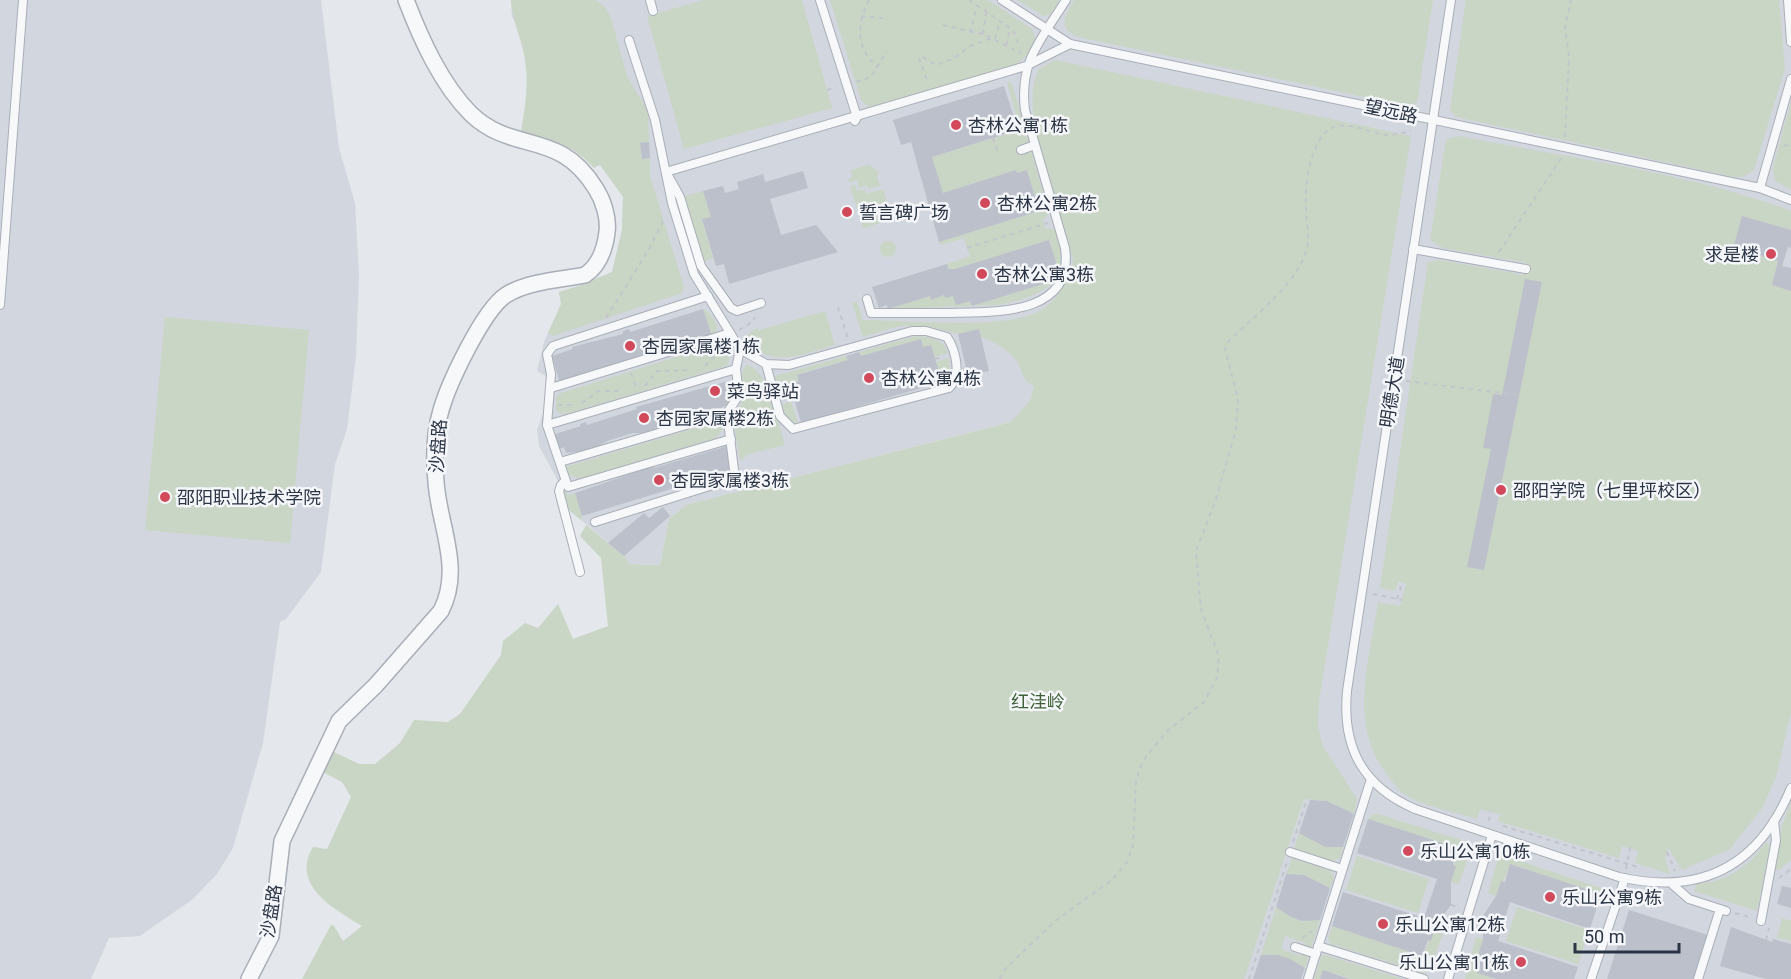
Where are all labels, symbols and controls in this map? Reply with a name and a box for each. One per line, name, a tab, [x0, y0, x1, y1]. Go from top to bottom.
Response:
street label: 望远路	[1362, 95, 1420, 127]
place label: 杏林公寓1栋	[968, 115, 1068, 136]
marker: 杏林公寓1栋	[949, 118, 963, 132]
place label: 杏林公寓2栋	[997, 193, 1097, 214]
marker: 杏林公寓2栋	[978, 196, 992, 210]
place label: 誓言碑广场	[859, 202, 949, 223]
marker: 誓言碑广场	[840, 205, 854, 219]
place label: 求是楼	[1705, 244, 1759, 265]
marker: 求是楼	[1764, 247, 1778, 261]
place label: 杏林公寓3栋	[994, 264, 1094, 285]
marker: 杏林公寓3栋	[975, 267, 989, 281]
place label: 杏园家属楼1栋	[642, 336, 760, 357]
marker: 杏园家属楼1栋	[623, 339, 637, 353]
street label: 明德大道	[1376, 355, 1408, 429]
place label: 杏林公寓4栋	[881, 368, 981, 389]
marker: 杏林公寓4栋	[862, 371, 876, 385]
place label: 菜鸟驿站	[727, 381, 799, 402]
marker: 菜鸟驿站	[708, 384, 722, 398]
place label: 杏园家属楼2栋	[656, 408, 774, 429]
marker: 杏园家属楼2栋	[637, 411, 651, 425]
street label: 沙盘路	[426, 418, 450, 474]
place label: 杏园家属楼3栋	[671, 470, 789, 491]
marker: 杏园家属楼3栋	[652, 473, 666, 487]
place label: 邵阳学院（七里坪校区）	[1513, 480, 1711, 501]
marker: 邵阳学院（七里坪校区）	[1494, 483, 1508, 497]
place label: 邵阳职业技术学院	[177, 487, 321, 508]
marker: 邵阳职业技术学院	[158, 490, 172, 504]
park label: 红洼岭	[1011, 691, 1065, 712]
place label: 乐山公寓10栋	[1420, 841, 1530, 862]
marker: 乐山公寓10栋	[1401, 844, 1415, 858]
street label: 沙盘路	[256, 883, 286, 939]
place label: 乐山公寓9栋	[1562, 887, 1662, 908]
marker: 乐山公寓9栋	[1543, 890, 1557, 904]
place label: 乐山公寓12栋	[1395, 914, 1505, 935]
scale bar	[1575, 916, 1678, 954]
marker: 乐山公寓12栋	[1376, 917, 1390, 931]
text: 50 m	[1584, 926, 1624, 947]
place label: 乐山公寓11栋	[1399, 952, 1509, 973]
marker: 乐山公寓11栋	[1514, 955, 1528, 969]

